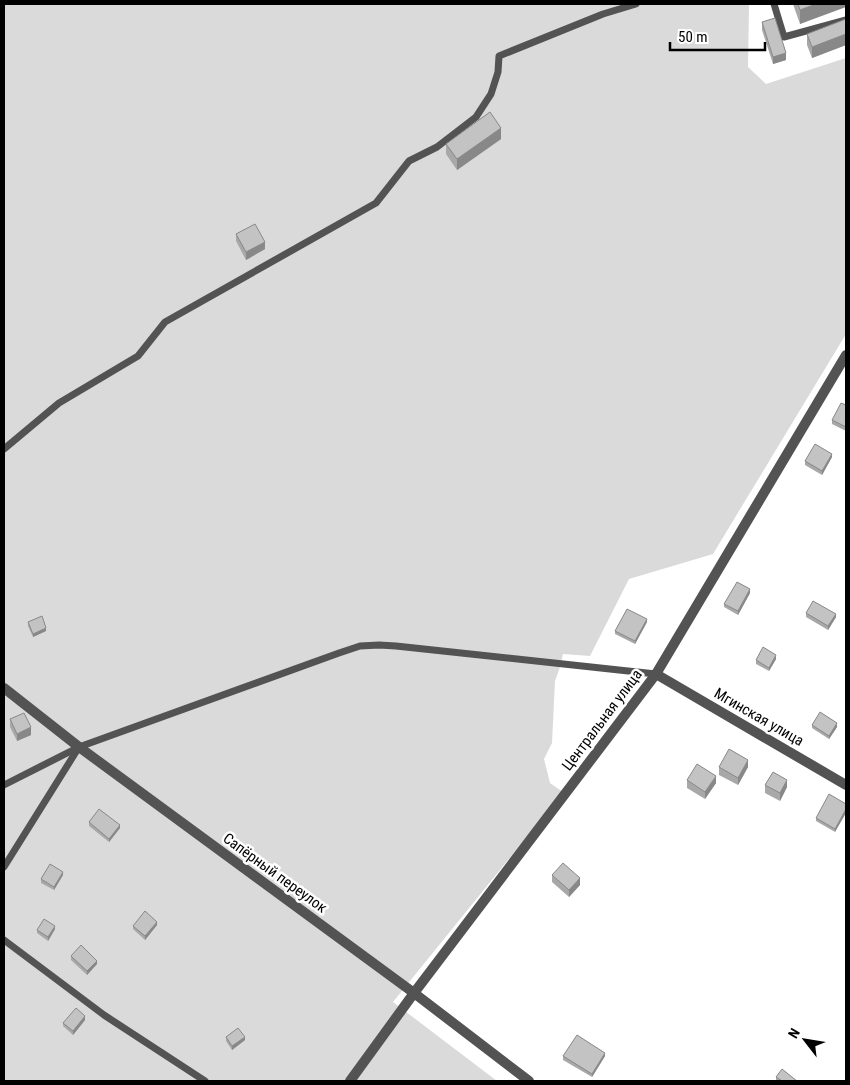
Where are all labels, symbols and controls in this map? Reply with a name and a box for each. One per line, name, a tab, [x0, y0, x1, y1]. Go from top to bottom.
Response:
scale bar	[670, 20, 765, 52]
text: 50 m	[678, 28, 708, 46]
street label: Центральная улица	[558, 666, 646, 774]
street label: Мгинская улица	[711, 684, 807, 750]
street label: Сапёрный переулок	[220, 829, 330, 917]
north arrow	[780, 1015, 830, 1065]
text: N	[785, 1026, 803, 1041]

